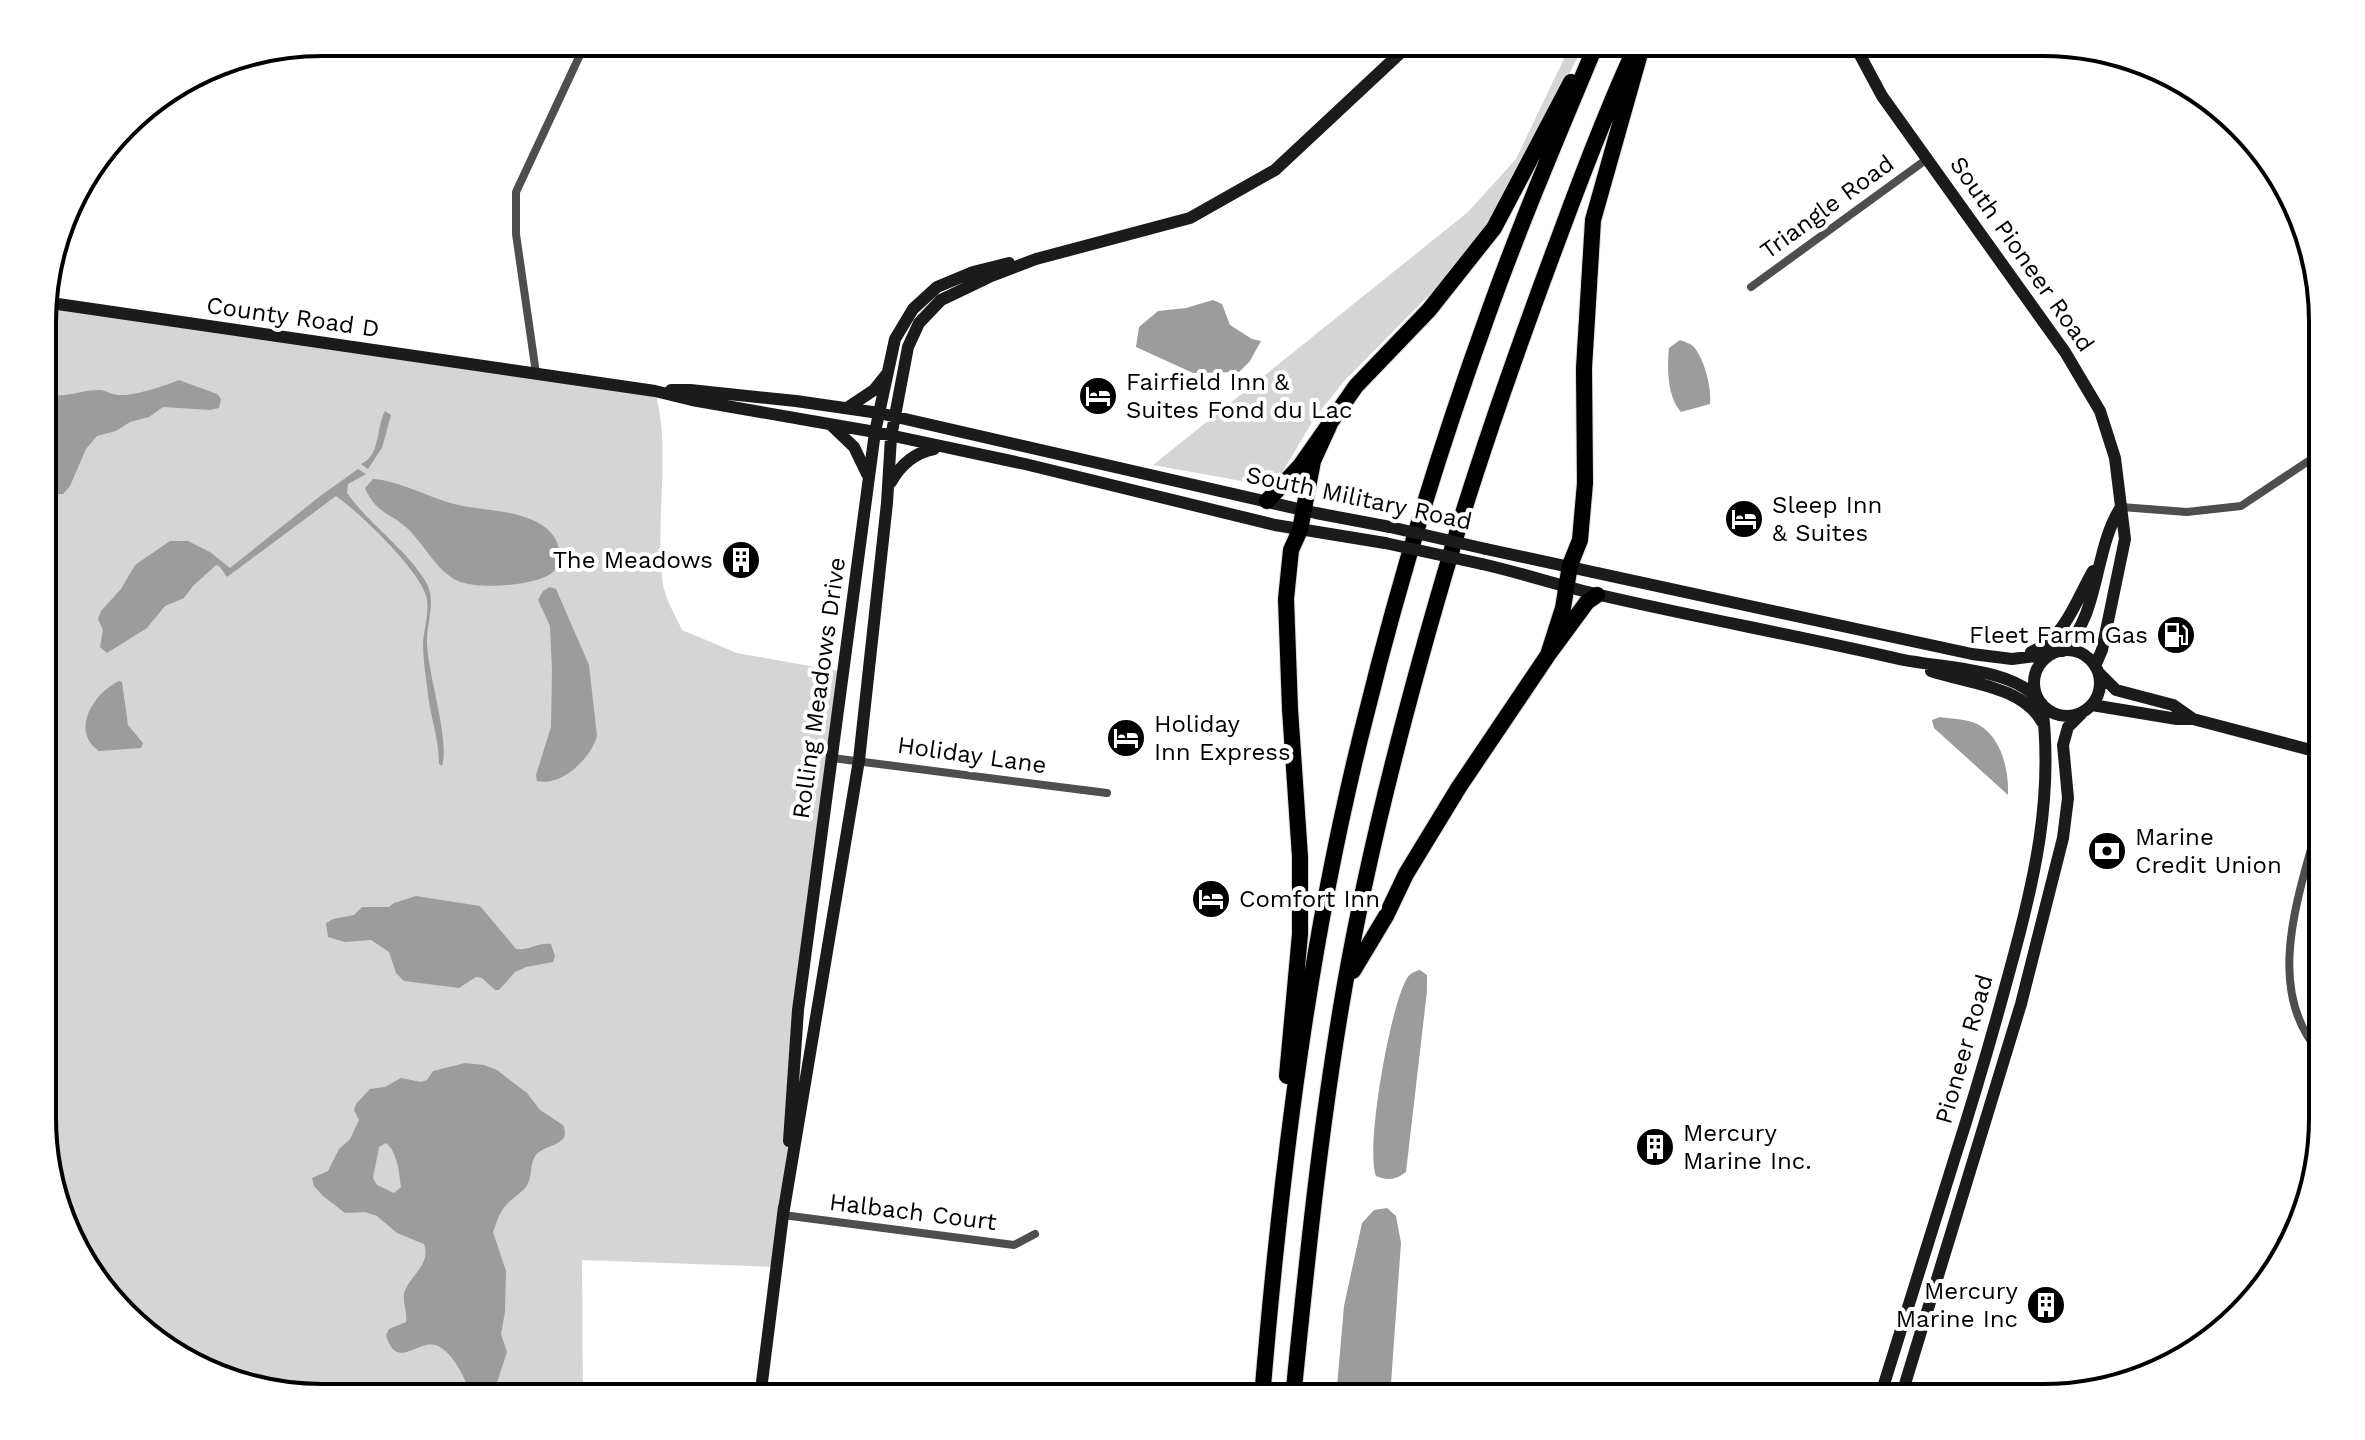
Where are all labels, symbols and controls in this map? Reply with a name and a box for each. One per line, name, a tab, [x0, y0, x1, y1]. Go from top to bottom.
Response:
street label: Triangle Road	[1755, 149, 1899, 265]
street label: South Pioneer Road	[1944, 151, 2100, 357]
street label: County Road D	[205, 291, 381, 343]
place label: Fairfield Inn & Suites Fond du Lac	[1126, 368, 1352, 424]
hotel icon: Fairfield Inn & Suites Fond du Lac	[1077, 375, 1119, 417]
street label: South Military Road	[1243, 460, 1475, 536]
place label: Sleep Inn & Suites	[1772, 491, 1882, 547]
hotel icon: Sleep Inn & Suites	[1723, 498, 1765, 540]
building icon: The Meadows	[720, 539, 762, 581]
place label: The Meadows	[553, 546, 713, 574]
street label: Rolling Meadows Drive	[787, 555, 851, 821]
fuel station icon: Fleet Farm Gas	[2155, 614, 2197, 656]
place label: Fleet Farm Gas	[1969, 621, 2148, 649]
place label: Holiday Inn Express	[1154, 710, 1291, 766]
hotel icon: Holiday Inn Express	[1105, 717, 1147, 759]
street label: Holiday Lane	[896, 731, 1048, 779]
place label: Marine Credit Union	[2135, 823, 2282, 879]
bank icon: Marine Credit Union	[2086, 830, 2128, 872]
hotel icon: Comfort Inn	[1190, 878, 1232, 920]
place label: Comfort Inn	[1239, 885, 1380, 913]
street label: Pioneer Road	[1929, 971, 1999, 1127]
place label: Mercury Marine Inc.	[1683, 1119, 1812, 1175]
building icon: Mercury Marine Inc.	[1634, 1126, 1676, 1168]
street label: Halbach Court	[828, 1188, 998, 1236]
place label: Mercury Marine Inc	[1896, 1277, 2019, 1333]
building icon: Mercury Marine Inc	[2025, 1284, 2067, 1326]

